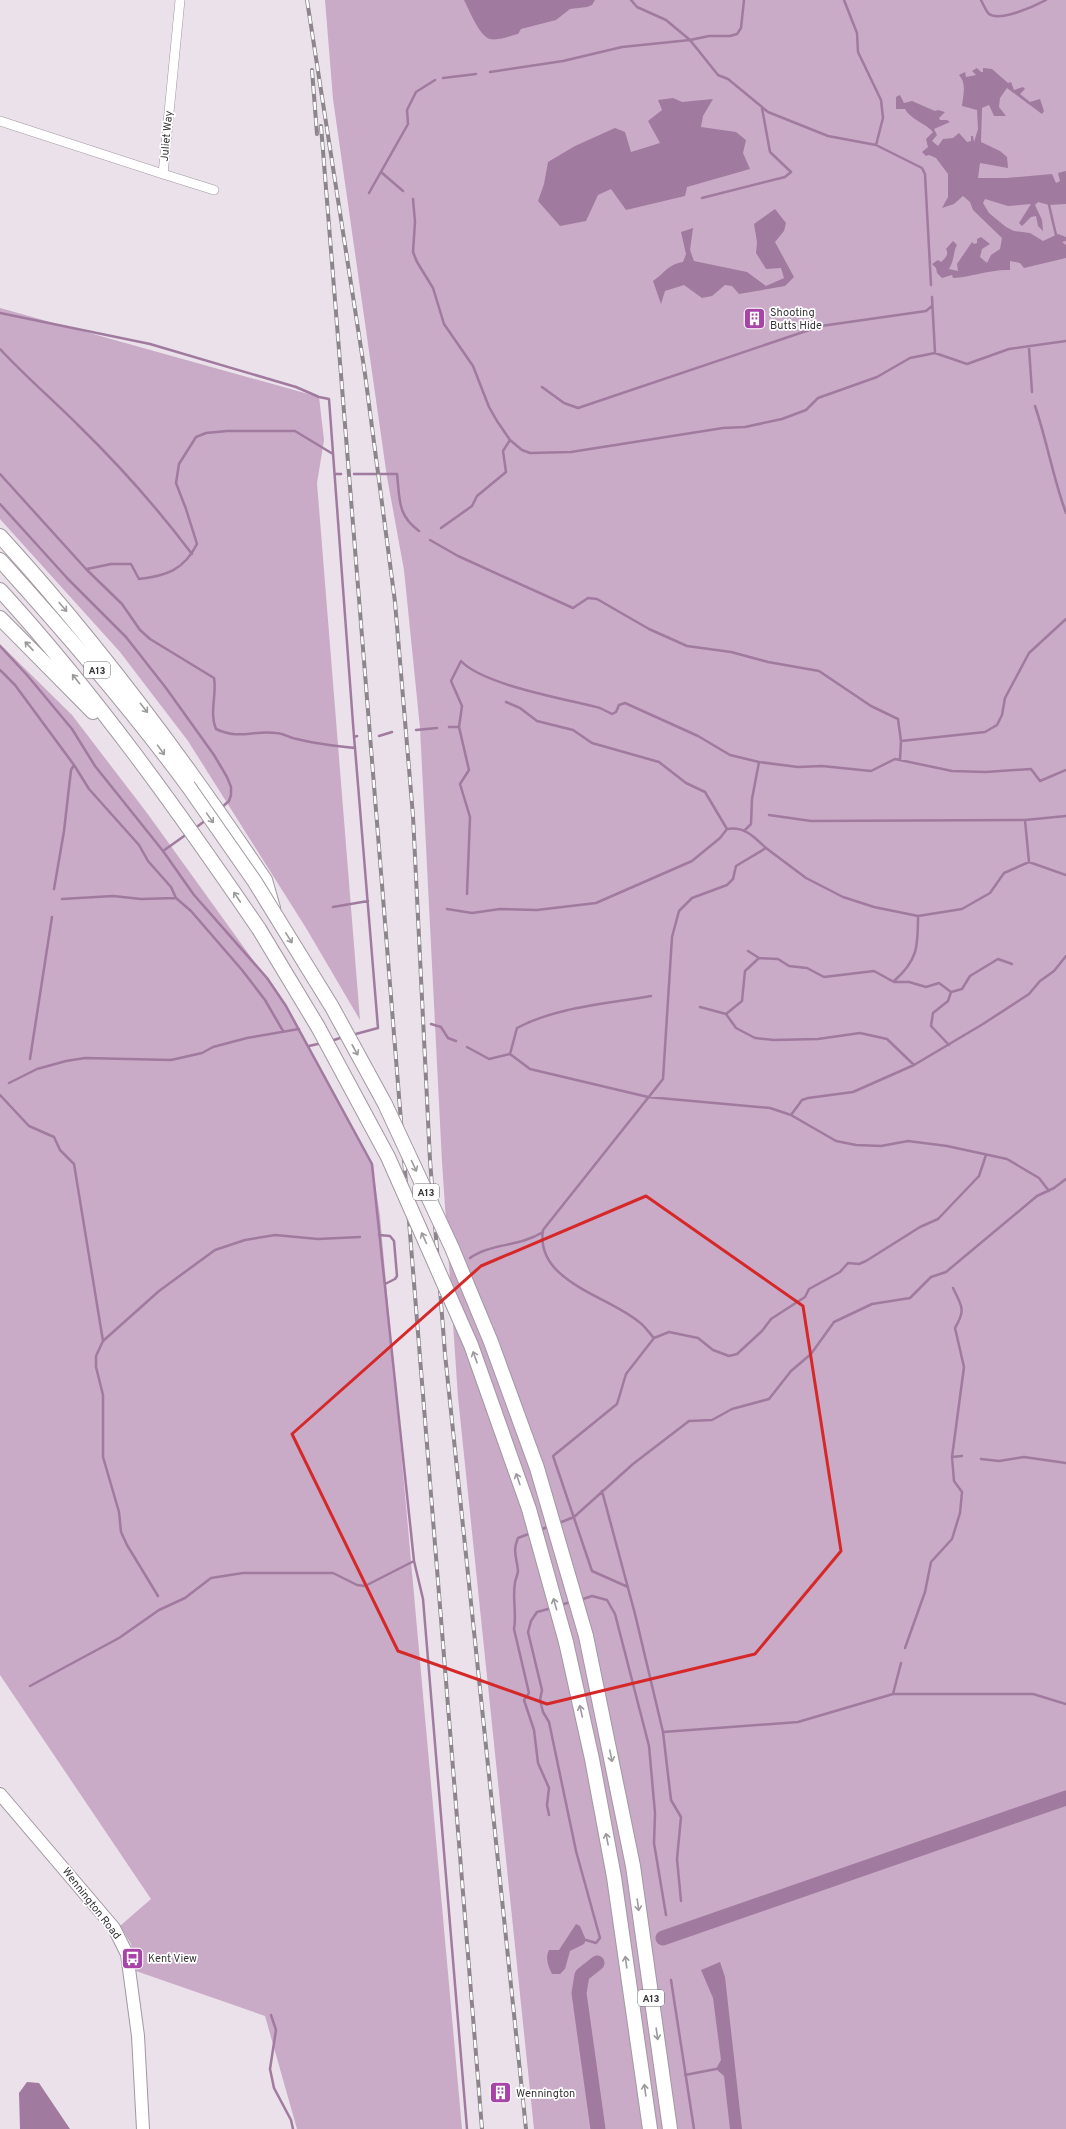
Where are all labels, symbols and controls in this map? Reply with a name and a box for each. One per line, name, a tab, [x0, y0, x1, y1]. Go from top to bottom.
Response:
street label: Juliet Way	[158, 110, 176, 162]
building icon: Shooting Butts Hide	[742, 305, 768, 331]
place label: Shooting Butts Hide	[770, 306, 822, 333]
one-way arrow	[58, 602, 67, 612]
one-way arrow	[24, 641, 33, 651]
road number: A13	[84, 662, 110, 678]
one-way arrow	[71, 673, 80, 684]
one-way arrow	[140, 703, 149, 714]
one-way arrow	[157, 744, 166, 755]
one-way arrow	[206, 812, 214, 823]
one-way arrow	[233, 891, 241, 902]
one-way arrow	[286, 932, 294, 944]
one-way arrow	[352, 1044, 360, 1056]
one-way arrow	[411, 1160, 418, 1172]
road number: A13	[413, 1184, 439, 1200]
one-way arrow	[420, 1232, 427, 1244]
one-way arrow	[471, 1351, 479, 1363]
one-way arrow	[514, 1474, 522, 1486]
one-way arrow	[551, 1598, 559, 1611]
one-way arrow	[577, 1705, 585, 1718]
one-way arrow	[607, 1750, 615, 1763]
one-way arrow	[603, 1832, 611, 1845]
street label: Wennington Road	[59, 1865, 124, 1942]
one-way arrow	[634, 1898, 642, 1911]
bus stop icon: Kent View	[120, 1945, 146, 1971]
place label: Kent View	[148, 1952, 197, 1966]
one-way arrow	[622, 1956, 630, 1969]
road number: A13	[638, 1990, 664, 2006]
one-way arrow	[653, 2027, 661, 2040]
building icon: Wennington	[488, 2080, 514, 2106]
one-way arrow	[641, 2084, 649, 2097]
place label: Wennington	[516, 2087, 575, 2101]

